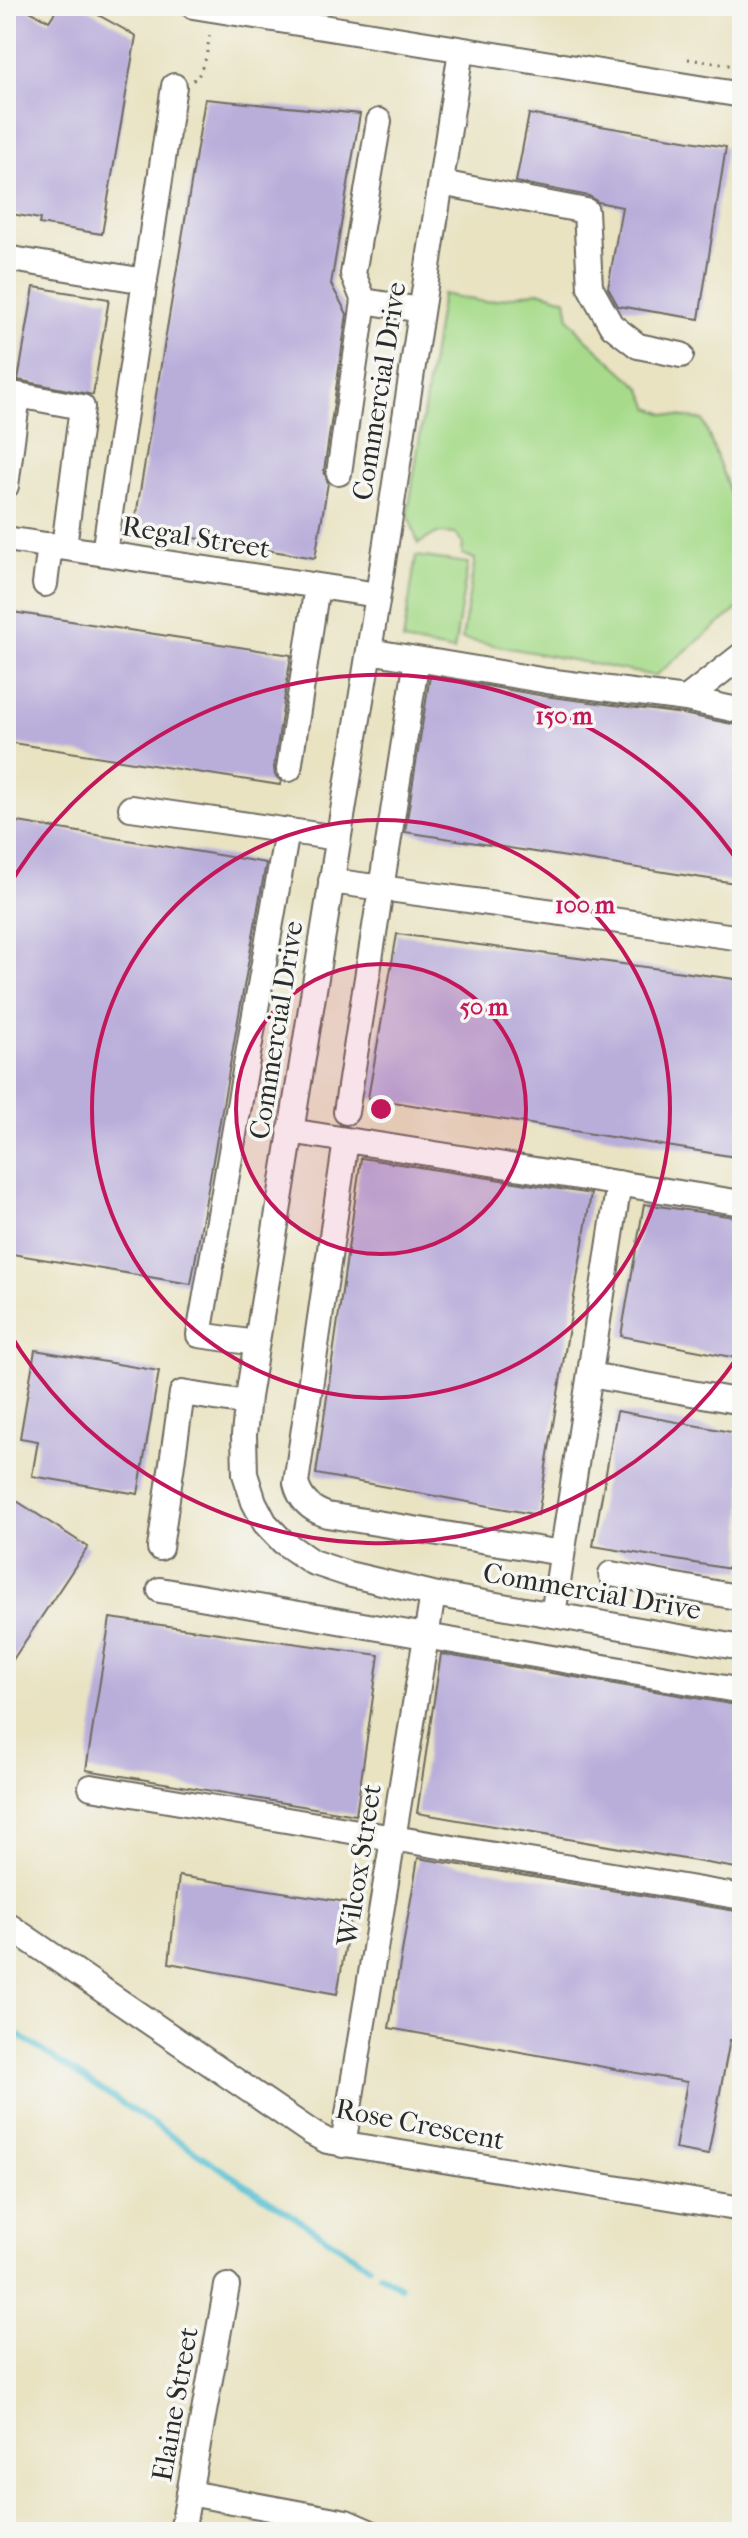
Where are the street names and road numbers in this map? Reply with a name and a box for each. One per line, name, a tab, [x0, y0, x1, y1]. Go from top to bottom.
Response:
street label: Commercial Drive	[345, 279, 413, 503]
street label: Regal Street	[120, 509, 272, 565]
street label: Commercial Drive	[242, 918, 310, 1142]
street label: Commercial Drive	[480, 1556, 704, 1626]
street label: Wilcox Street	[330, 1782, 388, 1949]
street label: Rose Crescent	[333, 2091, 507, 2157]
street label: Elaine Street	[145, 2324, 205, 2484]

